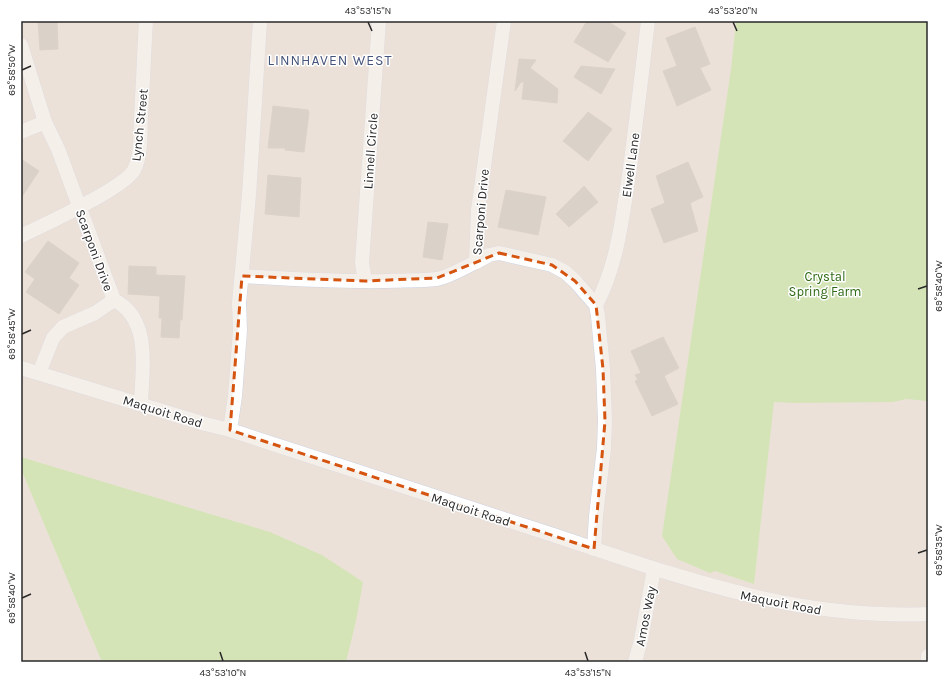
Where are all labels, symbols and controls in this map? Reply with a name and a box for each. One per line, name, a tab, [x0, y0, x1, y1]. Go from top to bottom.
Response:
text: 43°53'15"N	[345, 5, 391, 17]
text: 43°53'20"N	[708, 5, 758, 17]
text: 69°58'50"W	[6, 44, 18, 96]
district label: LINNHAVEN WEST	[267, 52, 393, 69]
street label: Lynch Street	[128, 88, 151, 162]
street label: Linnell Circle	[360, 112, 381, 190]
street label: Elwell Lane	[619, 131, 643, 198]
street label: Scarponi Drive	[469, 168, 492, 256]
street label: Scarponi Drive	[73, 207, 116, 294]
text: 69°58'40"W	[933, 260, 945, 312]
park label: Crystal Spring Farm	[789, 269, 861, 299]
text: 69°58'45"W	[6, 308, 18, 360]
street label: Maquoit Road	[121, 392, 205, 432]
street label: Maquoit Road	[429, 490, 512, 530]
text: 69°58'35"W	[933, 524, 945, 576]
text: 69°58'40"W	[6, 572, 18, 624]
street label: Amos Way	[632, 585, 659, 648]
street label: Maquoit Road	[739, 587, 823, 619]
text: 43°53'10"N	[200, 667, 246, 679]
text: 43°53'15"N	[565, 667, 611, 679]

